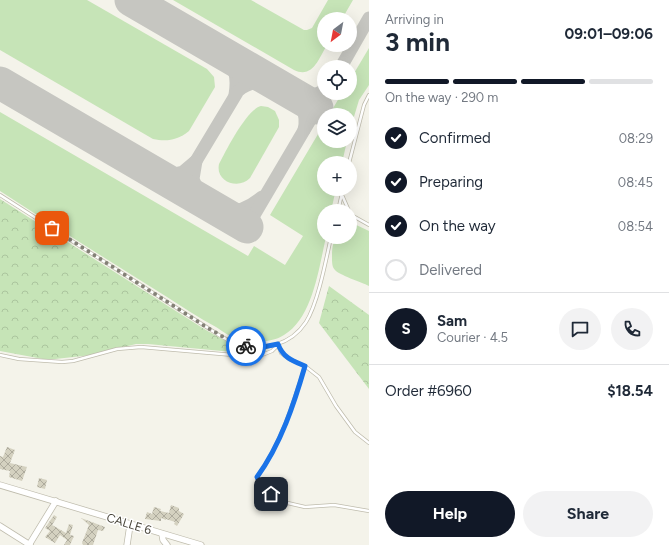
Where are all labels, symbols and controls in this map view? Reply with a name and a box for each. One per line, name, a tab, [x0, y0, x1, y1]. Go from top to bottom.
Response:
north arrow	[317, 12, 357, 52]
map controls	[317, 12, 357, 244]
text: Arriving in	[385, 12, 444, 27]
text: 09:01–09:06	[564, 25, 653, 43]
text: 3 min	[385, 26, 450, 58]
button: locate	[317, 60, 357, 100]
text: On the way · 290 m	[385, 90, 498, 105]
button: layers	[317, 108, 357, 148]
icon: check	[385, 127, 407, 149]
text: Confirmed	[419, 129, 491, 147]
text: 08:29	[619, 131, 653, 146]
button: +	[317, 156, 357, 196]
icon: check	[385, 171, 407, 193]
text: Preparing	[419, 173, 483, 191]
text: 08:45	[618, 175, 653, 190]
button: −	[317, 204, 357, 244]
pin	[35, 211, 69, 245]
icon: check	[385, 215, 407, 237]
icon: bag	[41, 217, 63, 239]
text: On the way	[419, 217, 496, 235]
text: 08:54	[618, 219, 653, 234]
text: Delivered	[419, 261, 482, 279]
button: chat	[559, 308, 601, 350]
button: phone	[611, 308, 653, 350]
text: Sam	[437, 312, 467, 330]
text: S	[401, 320, 411, 338]
courier	[226, 326, 266, 366]
text: Courier · 4.5	[437, 330, 508, 345]
icon: bike	[235, 335, 257, 357]
text: Order #6960	[385, 382, 472, 400]
text: $18.54	[607, 382, 653, 400]
pin	[254, 477, 288, 511]
icon: home	[260, 483, 282, 505]
button: Help	[385, 491, 515, 537]
button: Share	[523, 491, 653, 537]
street label: CALLE 6	[105, 511, 153, 537]

